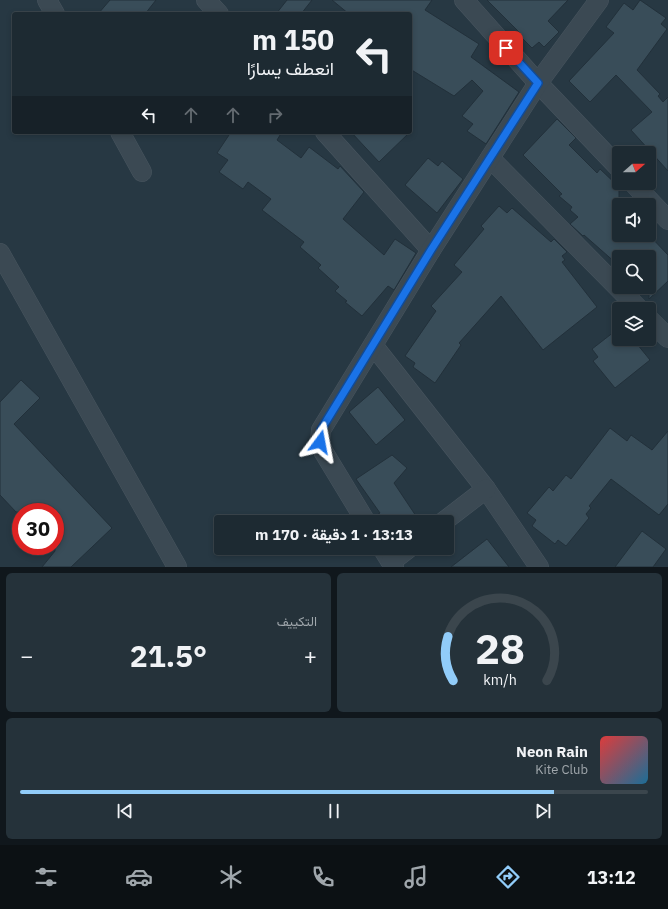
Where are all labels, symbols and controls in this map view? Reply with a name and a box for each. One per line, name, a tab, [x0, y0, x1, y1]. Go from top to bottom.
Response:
text: 150 m	[252, 21, 334, 58]
icon: left	[348, 28, 400, 80]
pin	[489, 31, 523, 65]
icon: arrive	[495, 37, 517, 59]
text: انعطف يسارًا	[247, 57, 334, 80]
icon: left	[138, 104, 160, 126]
icon: ahead	[180, 104, 202, 126]
icon: ahead	[222, 104, 244, 126]
icon: right	[264, 104, 286, 126]
north arrow	[612, 146, 656, 190]
map controls	[612, 146, 656, 346]
button: sound	[612, 198, 656, 242]
button: search	[612, 250, 656, 294]
button: layers	[612, 302, 656, 346]
position arrow	[299, 421, 341, 463]
speed limit sign: 30	[12, 503, 64, 555]
text: 13:13 · 1 دقيقة · 170 m	[255, 525, 413, 544]
text: التكييف	[277, 613, 317, 630]
text: 28	[475, 620, 524, 674]
text: 21.5°	[130, 636, 207, 675]
text: −	[20, 641, 33, 670]
text: +	[304, 641, 317, 670]
text: km/h	[483, 669, 516, 688]
text: Neon Rain	[516, 742, 588, 761]
text: Kite Club	[535, 761, 588, 778]
icon: previous	[114, 800, 136, 822]
icon: pause	[323, 800, 345, 822]
icon: next	[532, 800, 554, 822]
icon: filters	[32, 863, 60, 891]
icon: car	[125, 863, 153, 891]
icon: climate	[217, 863, 245, 891]
icon: phone	[309, 863, 337, 891]
icon: music	[402, 863, 430, 891]
icon: directions	[494, 863, 522, 891]
text: 13:12	[587, 866, 636, 889]

